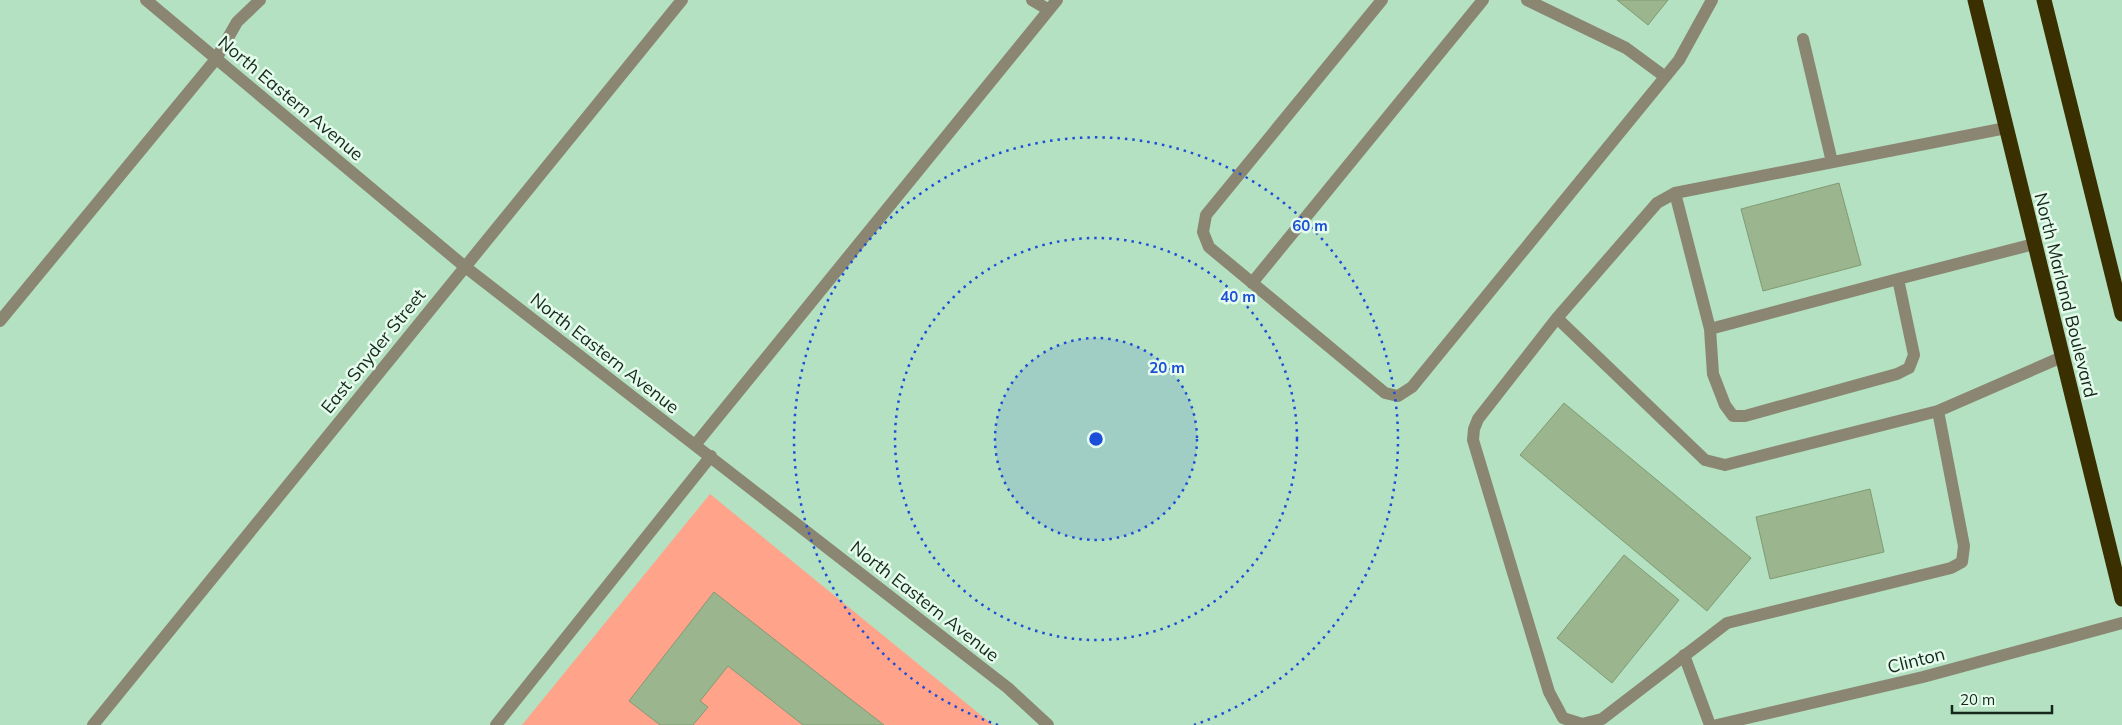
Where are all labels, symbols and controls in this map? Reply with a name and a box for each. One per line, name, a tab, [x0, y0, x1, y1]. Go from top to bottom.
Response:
street label: North Eastern Avenue	[214, 30, 368, 166]
street label: North Marland Boulevard	[2029, 190, 2103, 400]
text: 60 m	[1292, 216, 1328, 235]
street label: East Snyder Street	[316, 284, 430, 418]
text: 40 m	[1220, 287, 1256, 306]
street label: North Eastern Avenue	[526, 288, 684, 418]
text: 20 m	[1149, 358, 1185, 377]
centre of rings	[1087, 430, 1105, 448]
street label: North Eastern Avenue	[846, 536, 1004, 666]
street label: Clinton	[1885, 642, 1947, 678]
scale bar	[1952, 682, 2052, 714]
text: 20 m	[1960, 690, 1995, 709]

